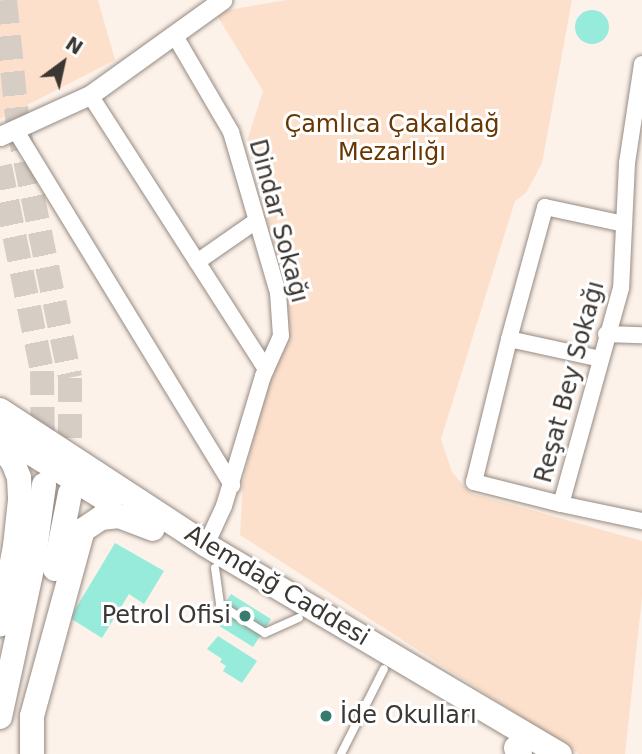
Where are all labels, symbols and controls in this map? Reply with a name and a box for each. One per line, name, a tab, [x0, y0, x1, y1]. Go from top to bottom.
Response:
north arrow	[28, 28, 98, 98]
text: N	[62, 32, 87, 59]
park label: Çamlıca Çakaldağ Mezarlığı	[284, 111, 500, 167]
street label: Dindar Sokağı	[242, 136, 314, 306]
street label: Reşat Bey Sokağı	[529, 278, 611, 486]
street label: Alemdağ Caddesi	[180, 520, 374, 652]
place label: Petrol Ofisi	[102, 602, 231, 630]
marker: Petrol Ofisi	[237, 608, 253, 624]
place label: İde Okulları	[340, 702, 477, 730]
marker: İde Okulları	[318, 708, 334, 724]

